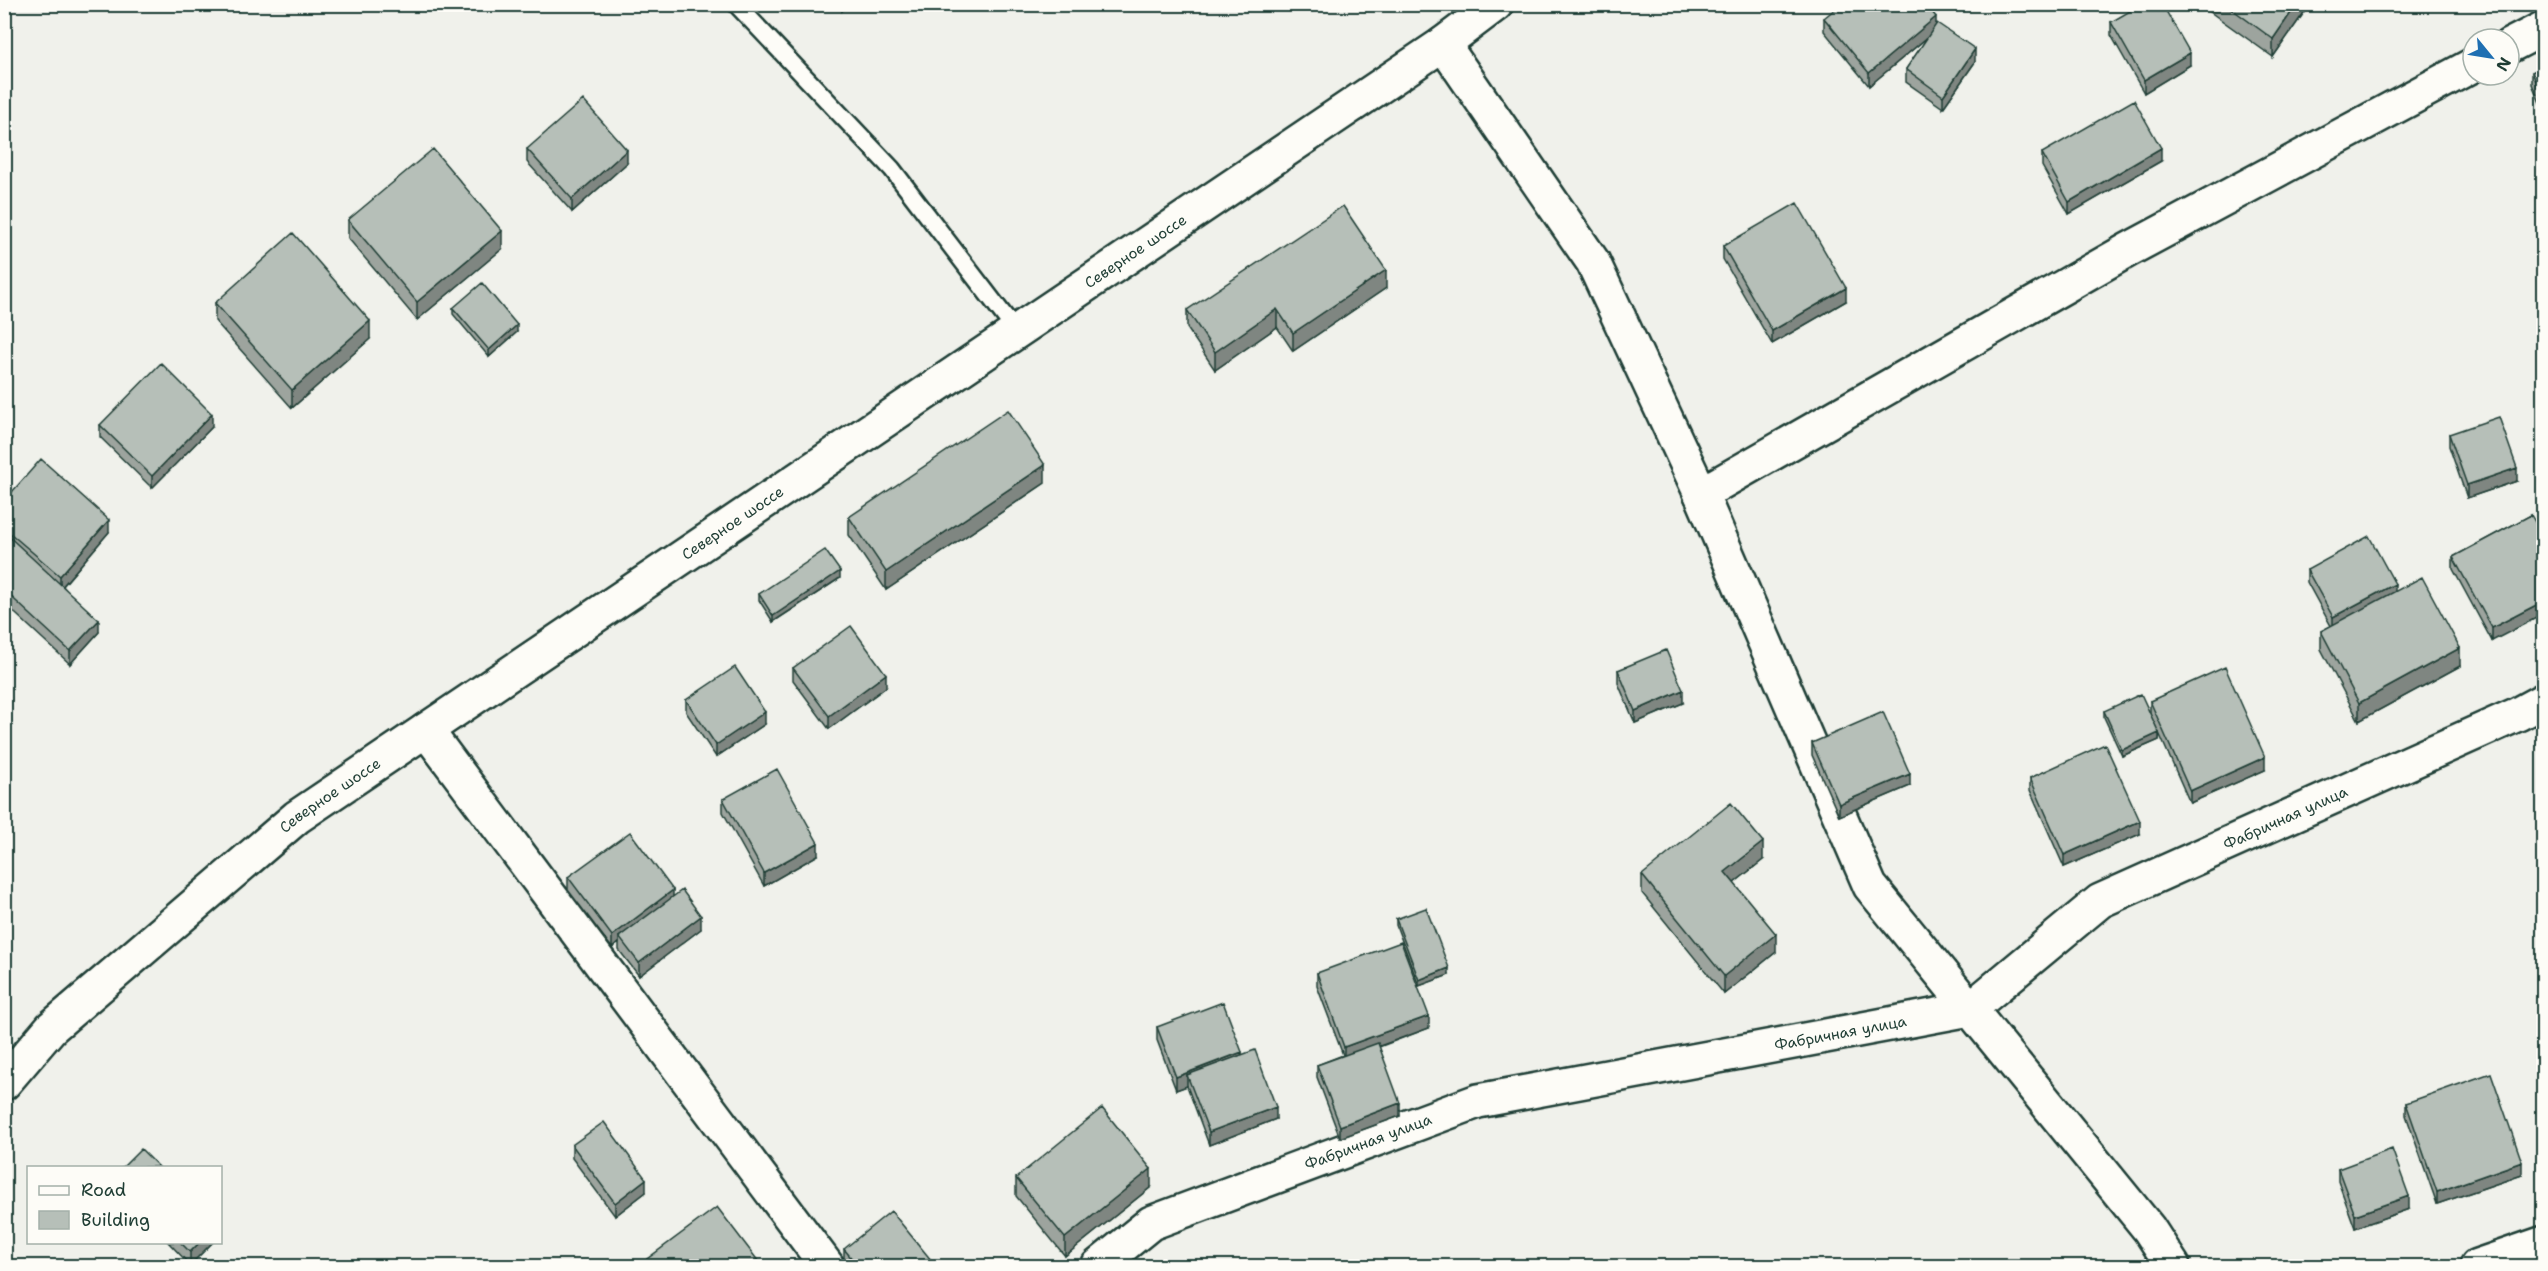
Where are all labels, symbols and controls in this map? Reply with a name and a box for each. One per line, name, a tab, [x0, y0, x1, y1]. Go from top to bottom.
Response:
north arrow	[2461, 27, 2521, 87]
text: N	[2491, 54, 2516, 75]
street label: Северное шоссе	[1081, 210, 1191, 293]
street label: Северное шоссе	[678, 482, 788, 565]
street label: Северное шоссе	[275, 753, 385, 838]
street label: Фабричная улица	[2220, 781, 2351, 855]
street label: Фабричная улица	[1773, 1011, 1909, 1055]
street label: Фабричная улица	[1302, 1109, 1435, 1175]
legend	[27, 1166, 222, 1244]
text: Road	[81, 1178, 126, 1202]
text: Building	[81, 1208, 150, 1232]

